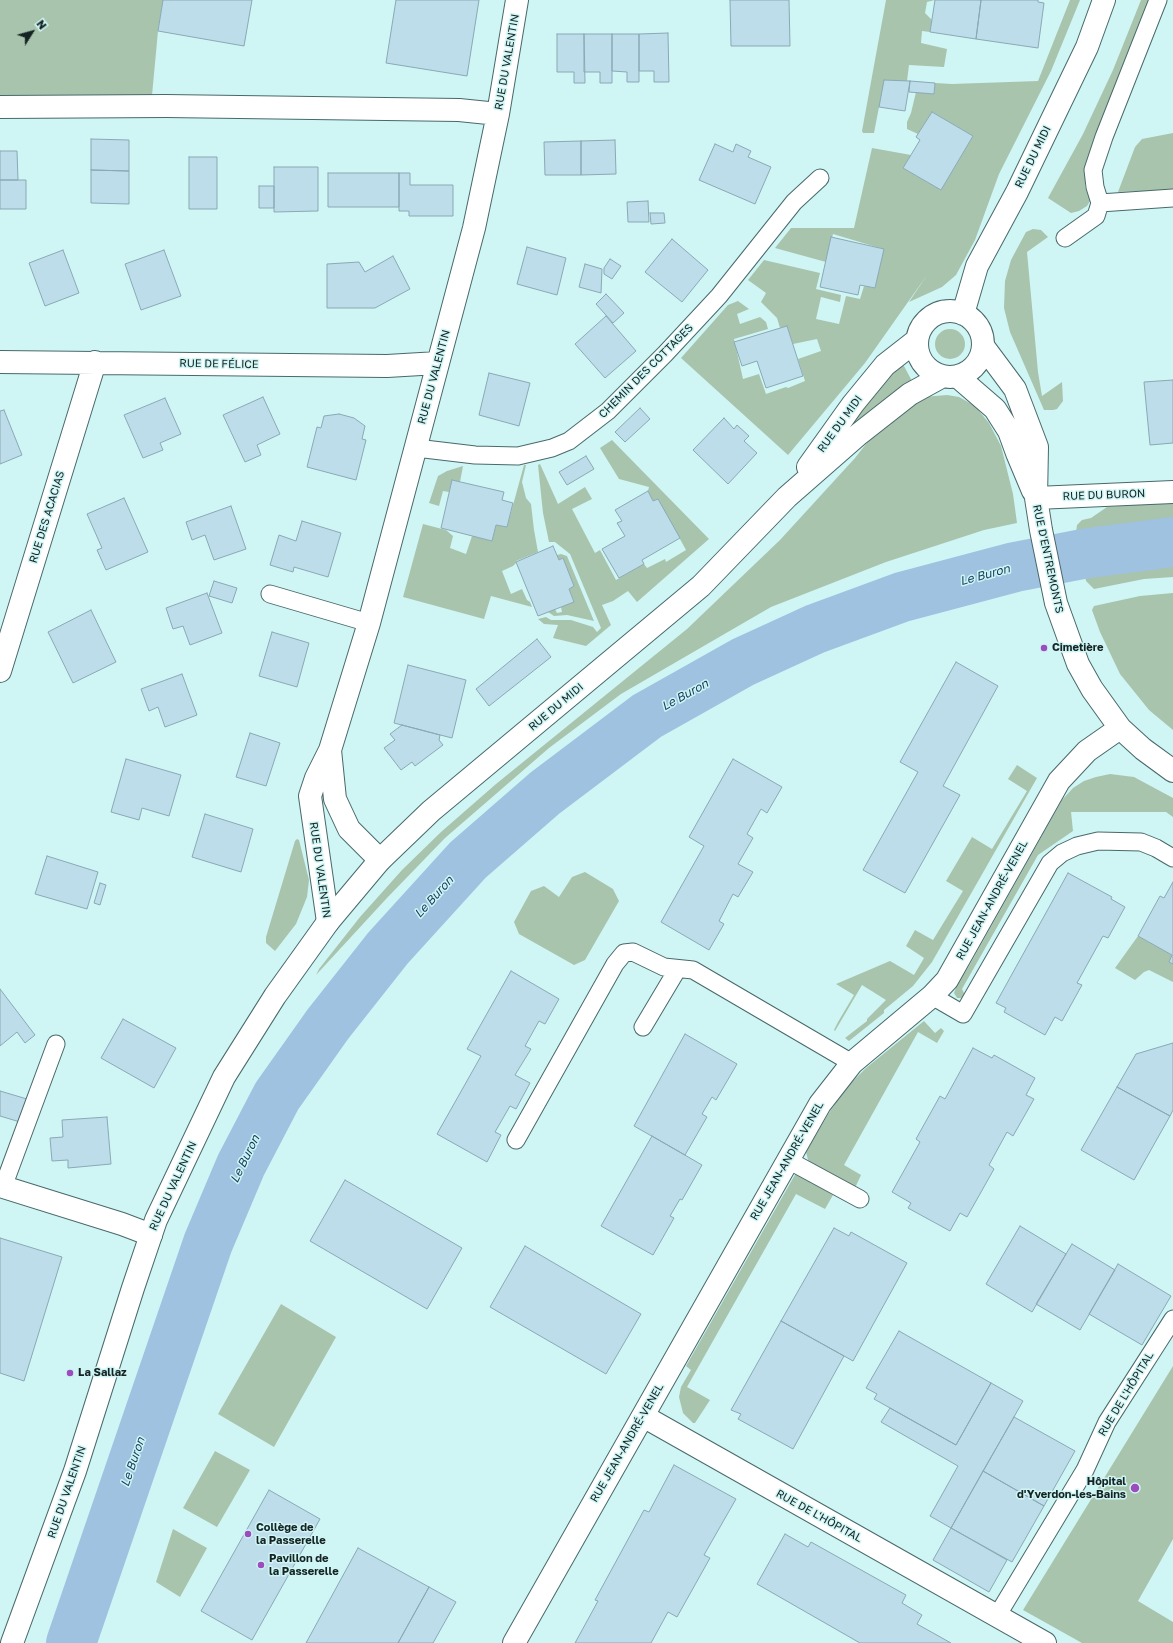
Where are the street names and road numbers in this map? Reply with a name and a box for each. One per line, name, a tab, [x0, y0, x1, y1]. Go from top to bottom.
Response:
street label: RUE DU VALENTIN	[492, 13, 522, 111]
street label: RUE DU MIDI	[1012, 124, 1054, 190]
street label: CHEMIN DES COTTAGES	[596, 321, 696, 421]
street label: RUE DU VALENTIN	[415, 328, 453, 426]
street label: RUE DE FÉLICE	[179, 357, 259, 371]
street label: RUE DU MIDI	[815, 393, 865, 455]
street label: RUE DES ACACIAS	[27, 469, 67, 565]
street label: RUE DU BURON	[1062, 487, 1146, 503]
street label: RUE D'ENTREMONTS	[1030, 503, 1066, 615]
street label: RUE DU MIDI	[526, 680, 586, 734]
street label: RUE DU VALENTIN	[307, 821, 333, 919]
street label: RUE JEAN-ANDRÉ-VENEL	[954, 838, 1030, 962]
street label: RUE JEAN-ANDRÉ-VENEL	[748, 1099, 826, 1223]
street label: RUE DU VALENTIN	[147, 1139, 199, 1233]
street label: RUE DE L'HÔPITAL	[1096, 1349, 1156, 1439]
street label: RUE JEAN-ANDRÉ-VENEL	[588, 1381, 666, 1505]
street label: RUE DU VALENTIN	[45, 1444, 89, 1540]
street label: RUE DE L'HÔPITAL	[774, 1487, 864, 1545]

